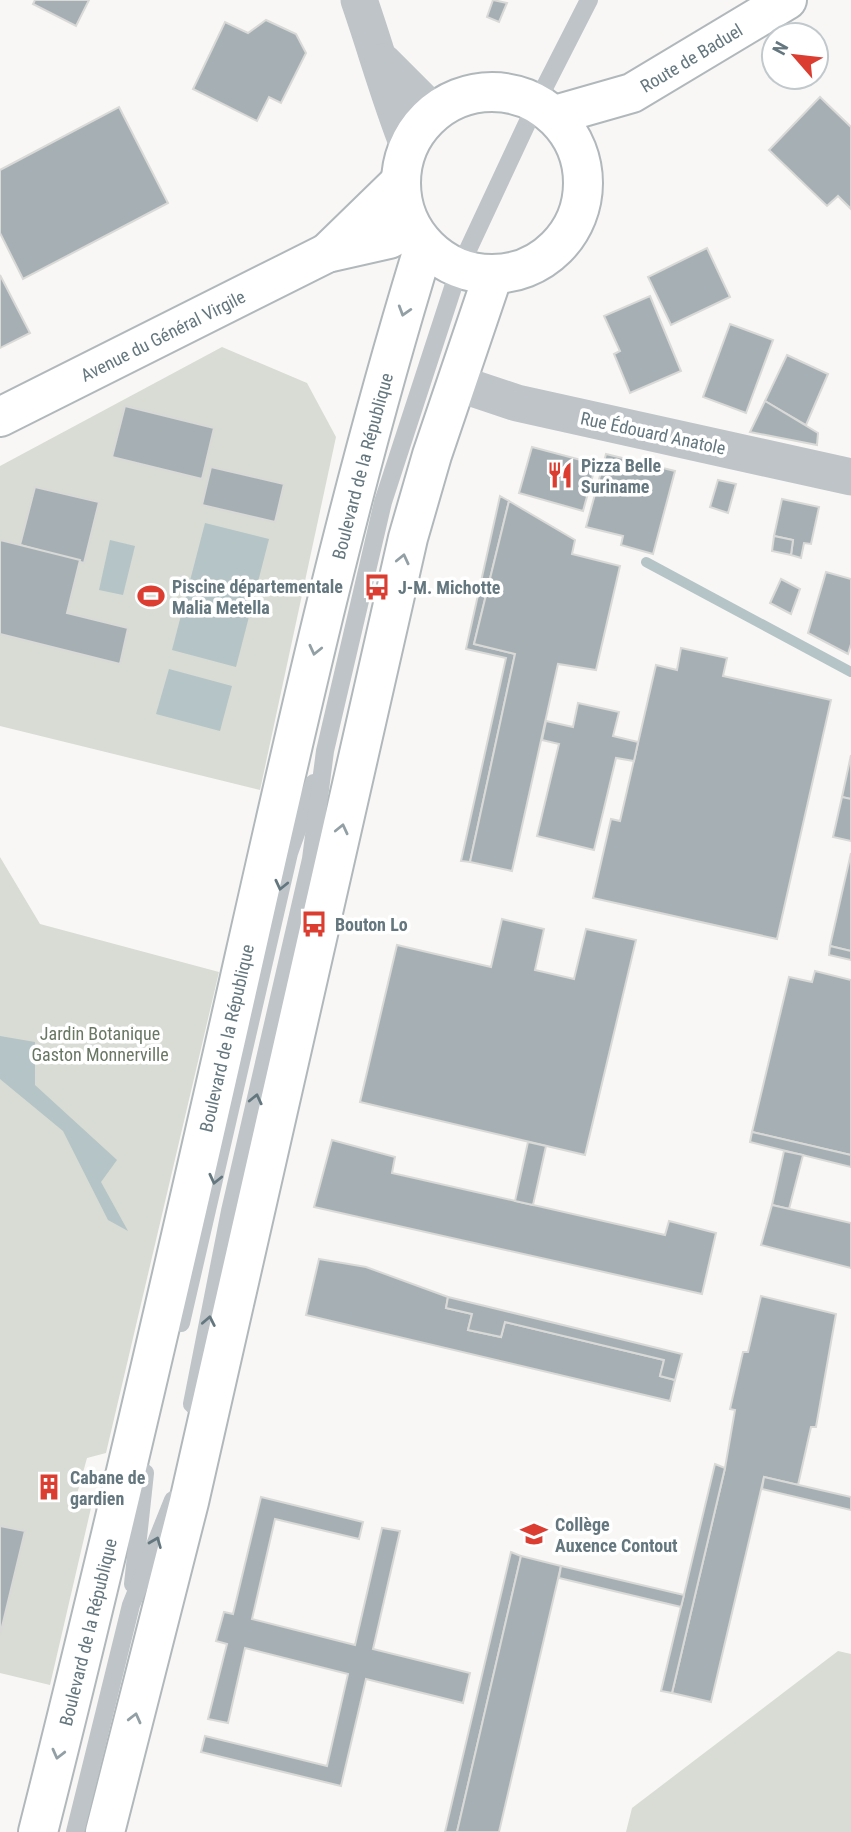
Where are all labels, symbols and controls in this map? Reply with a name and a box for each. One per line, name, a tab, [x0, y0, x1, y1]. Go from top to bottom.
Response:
street label: Route de Baduel	[636, 19, 746, 96]
north arrow	[760, 21, 830, 91]
text: N	[768, 38, 793, 59]
street label: Avenue du Général Virgile	[77, 285, 248, 385]
one-way arrow	[398, 305, 413, 317]
street label: Boulevard de la République	[327, 370, 397, 561]
street label: Rue Édouard Anatole	[579, 407, 727, 459]
place label: Pizza Belle Suriname	[581, 455, 661, 497]
restaurant icon: Pizza Belle Suriname	[545, 460, 575, 490]
one-way arrow	[395, 553, 410, 565]
bus stop icon: J-M. Michotte	[362, 572, 392, 602]
place label: Piscine départementale Malia Metella	[172, 576, 343, 618]
place label: J-M. Michotte	[398, 577, 501, 598]
sports icon: Piscine départementale Malia Metella	[136, 581, 166, 611]
one-way arrow	[309, 644, 323, 656]
one-way arrow	[333, 823, 348, 835]
one-way arrow	[275, 879, 290, 891]
bus stop icon: Bouton Lo	[299, 909, 329, 939]
place label: Bouton Lo	[335, 914, 408, 935]
street label: Boulevard de la République	[195, 942, 258, 1134]
park label: Jardin Botanique Gaston Monnerville	[31, 1023, 169, 1065]
one-way arrow	[248, 1093, 262, 1105]
one-way arrow	[209, 1173, 223, 1185]
one-way arrow	[200, 1315, 215, 1327]
place label: Cabane de gardien	[70, 1467, 146, 1509]
building icon: Cabane de gardien	[34, 1472, 64, 1502]
place label: Collège Auxence Contout	[555, 1514, 678, 1556]
school or university icon: Collège Auxence Contout	[519, 1519, 549, 1549]
street label: Boulevard de la République	[55, 1536, 120, 1728]
one-way arrow	[148, 1536, 162, 1548]
one-way arrow	[126, 1713, 141, 1725]
one-way arrow	[52, 1748, 66, 1760]

